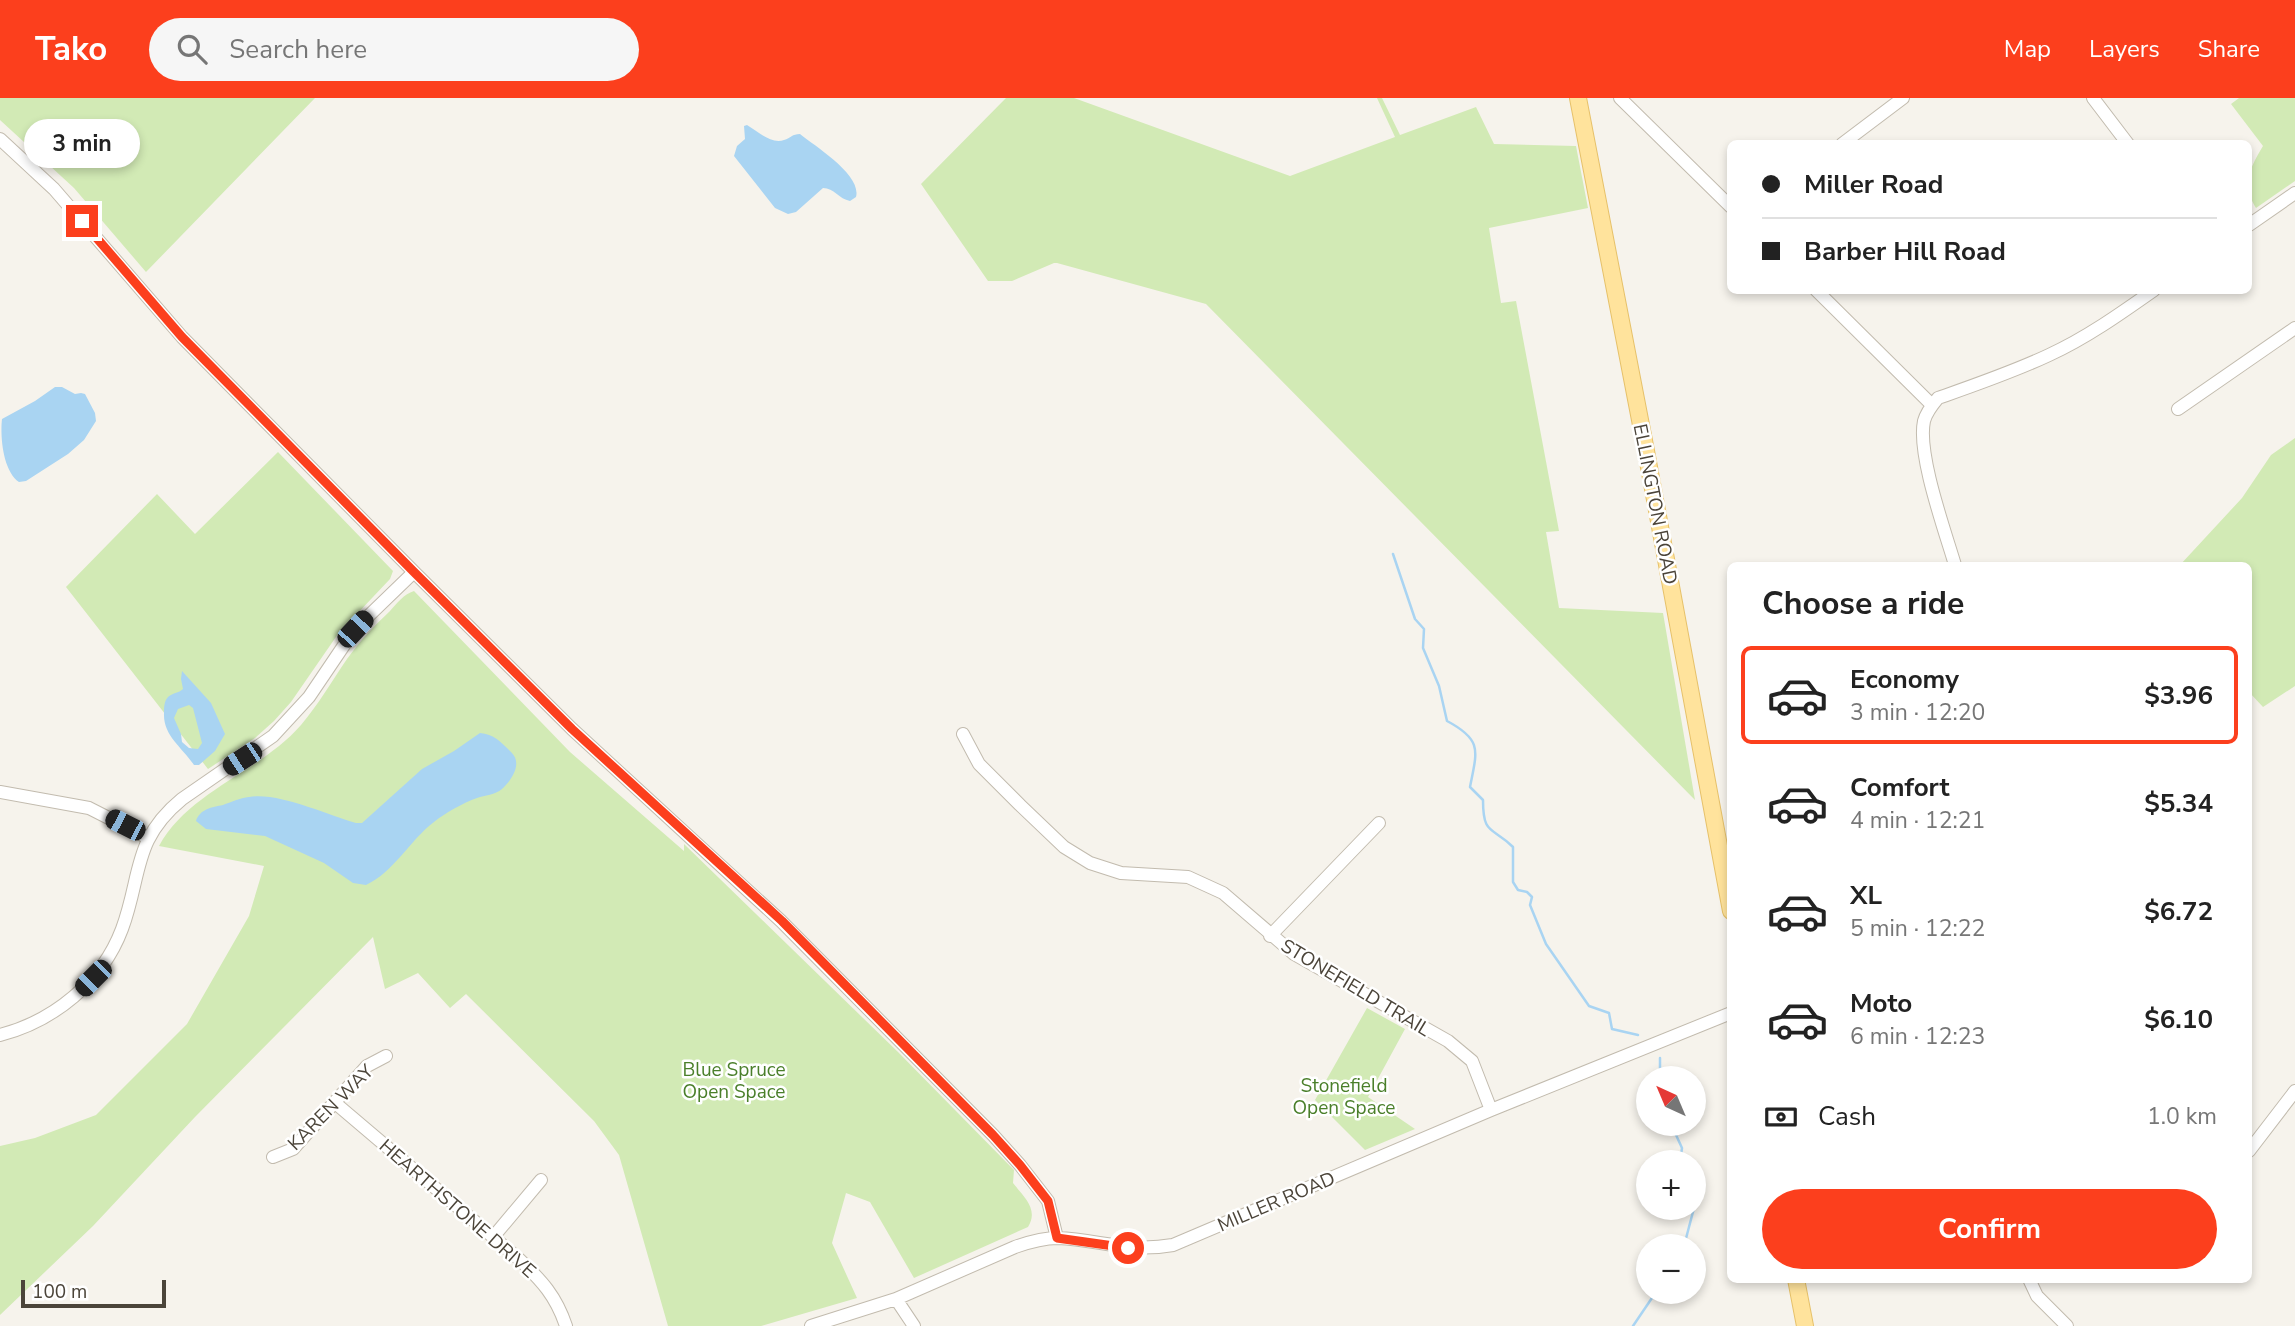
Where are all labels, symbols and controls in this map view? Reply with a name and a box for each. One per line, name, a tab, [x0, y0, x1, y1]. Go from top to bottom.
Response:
search box	[149, 18, 639, 81]
text: Tako	[35, 27, 107, 72]
icon: search	[173, 30, 211, 68]
text: Search here	[229, 32, 367, 67]
text: Map	[2004, 33, 2051, 65]
text: Layers	[2089, 33, 2160, 65]
text: Share	[2198, 33, 2260, 65]
callout: 3 min	[24, 120, 140, 169]
text: 3 min	[52, 128, 112, 159]
text: Miller Road	[1804, 167, 1943, 202]
route end	[66, 205, 98, 237]
text: Barber Hill Road	[1804, 234, 2006, 269]
street label: ELLINGTON ROAD	[1627, 422, 1683, 587]
text: Choose a ride	[1762, 582, 1964, 625]
car	[333, 606, 378, 652]
text: Economy	[1850, 662, 1959, 697]
icon: car	[1766, 664, 1829, 727]
text: $3.96	[2144, 678, 2213, 713]
text: 3 min · 12:20	[1850, 697, 1985, 728]
car	[219, 739, 266, 779]
text: Comfort	[1850, 770, 1950, 805]
icon: car	[1766, 772, 1829, 835]
text: $5.34	[2144, 786, 2213, 821]
text: 4 min · 12:21	[1850, 805, 1985, 836]
car	[102, 806, 149, 844]
text: XL	[1850, 878, 1882, 913]
icon: car	[1766, 880, 1829, 943]
text: $6.72	[2144, 894, 2213, 929]
text: 5 min · 12:22	[1850, 913, 1985, 944]
street label: STONEFIELD TRAIL	[1276, 933, 1436, 1043]
car	[71, 956, 116, 1000]
text: Moto	[1850, 986, 1912, 1021]
icon: car	[1766, 988, 1829, 1051]
text: $6.10	[2144, 1002, 2213, 1037]
text: 6 min · 12:23	[1850, 1021, 1985, 1052]
park label: Blue Spruce Open Space	[682, 1057, 786, 1105]
street label: KAREN WAY	[282, 1059, 380, 1156]
north arrow	[1636, 1066, 1706, 1136]
map controls	[1636, 1066, 1706, 1304]
park label: Stonefield Open Space	[1293, 1073, 1395, 1121]
icon: cash	[1762, 1098, 1800, 1136]
text: Cash	[1818, 1099, 1876, 1134]
text: 1.0 km	[2147, 1101, 2217, 1132]
street label: HEARTHSTONE DRIVE	[373, 1133, 541, 1284]
button: +	[1636, 1150, 1706, 1220]
street label: MILLER ROAD	[1214, 1165, 1339, 1238]
button: Confirm	[1762, 1189, 2217, 1269]
route start	[1112, 1232, 1144, 1264]
button: −	[1636, 1234, 1706, 1304]
scale bar	[21, 1277, 166, 1309]
text: 100 m	[32, 1279, 87, 1305]

